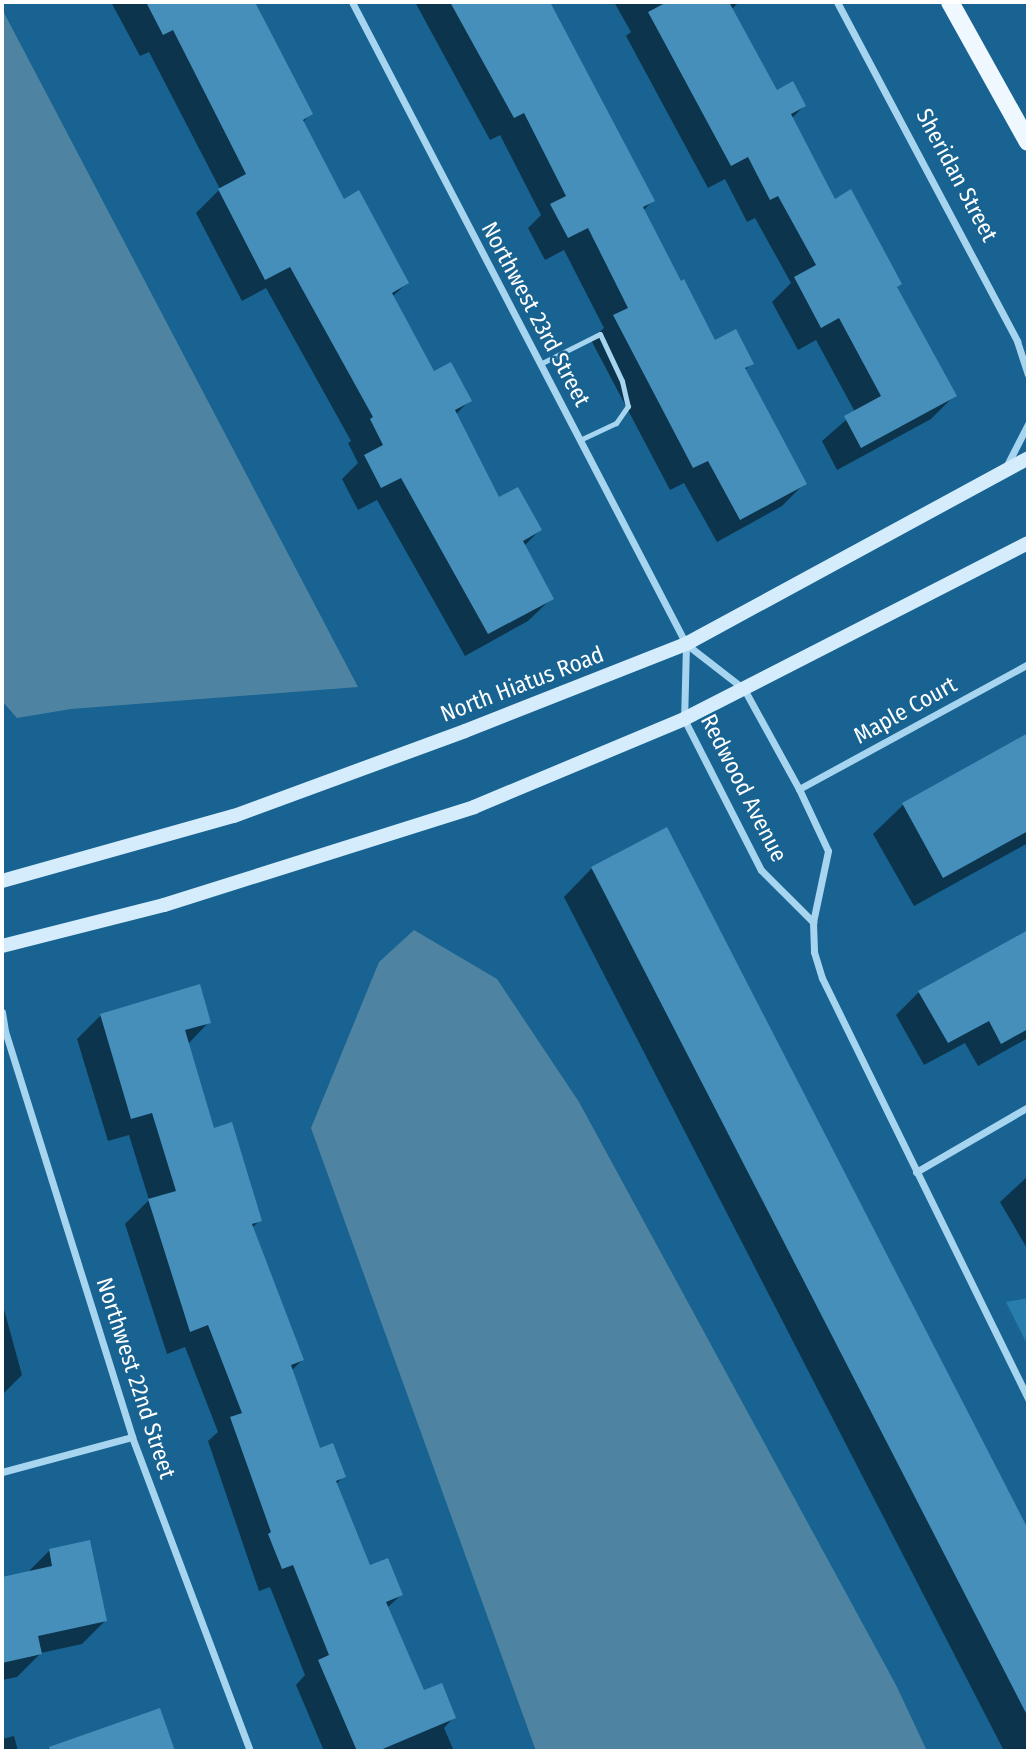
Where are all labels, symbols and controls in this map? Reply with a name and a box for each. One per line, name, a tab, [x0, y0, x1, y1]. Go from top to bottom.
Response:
street label: Sheridan Street	[910, 104, 1004, 246]
street label: Northwest 23rd Street	[476, 217, 596, 411]
street label: North Hiatus Road	[436, 640, 608, 728]
street label: Maple Court	[849, 670, 961, 750]
street label: Redwood Avenue	[695, 710, 793, 866]
street label: Northwest 22nd Street	[90, 1274, 182, 1482]

